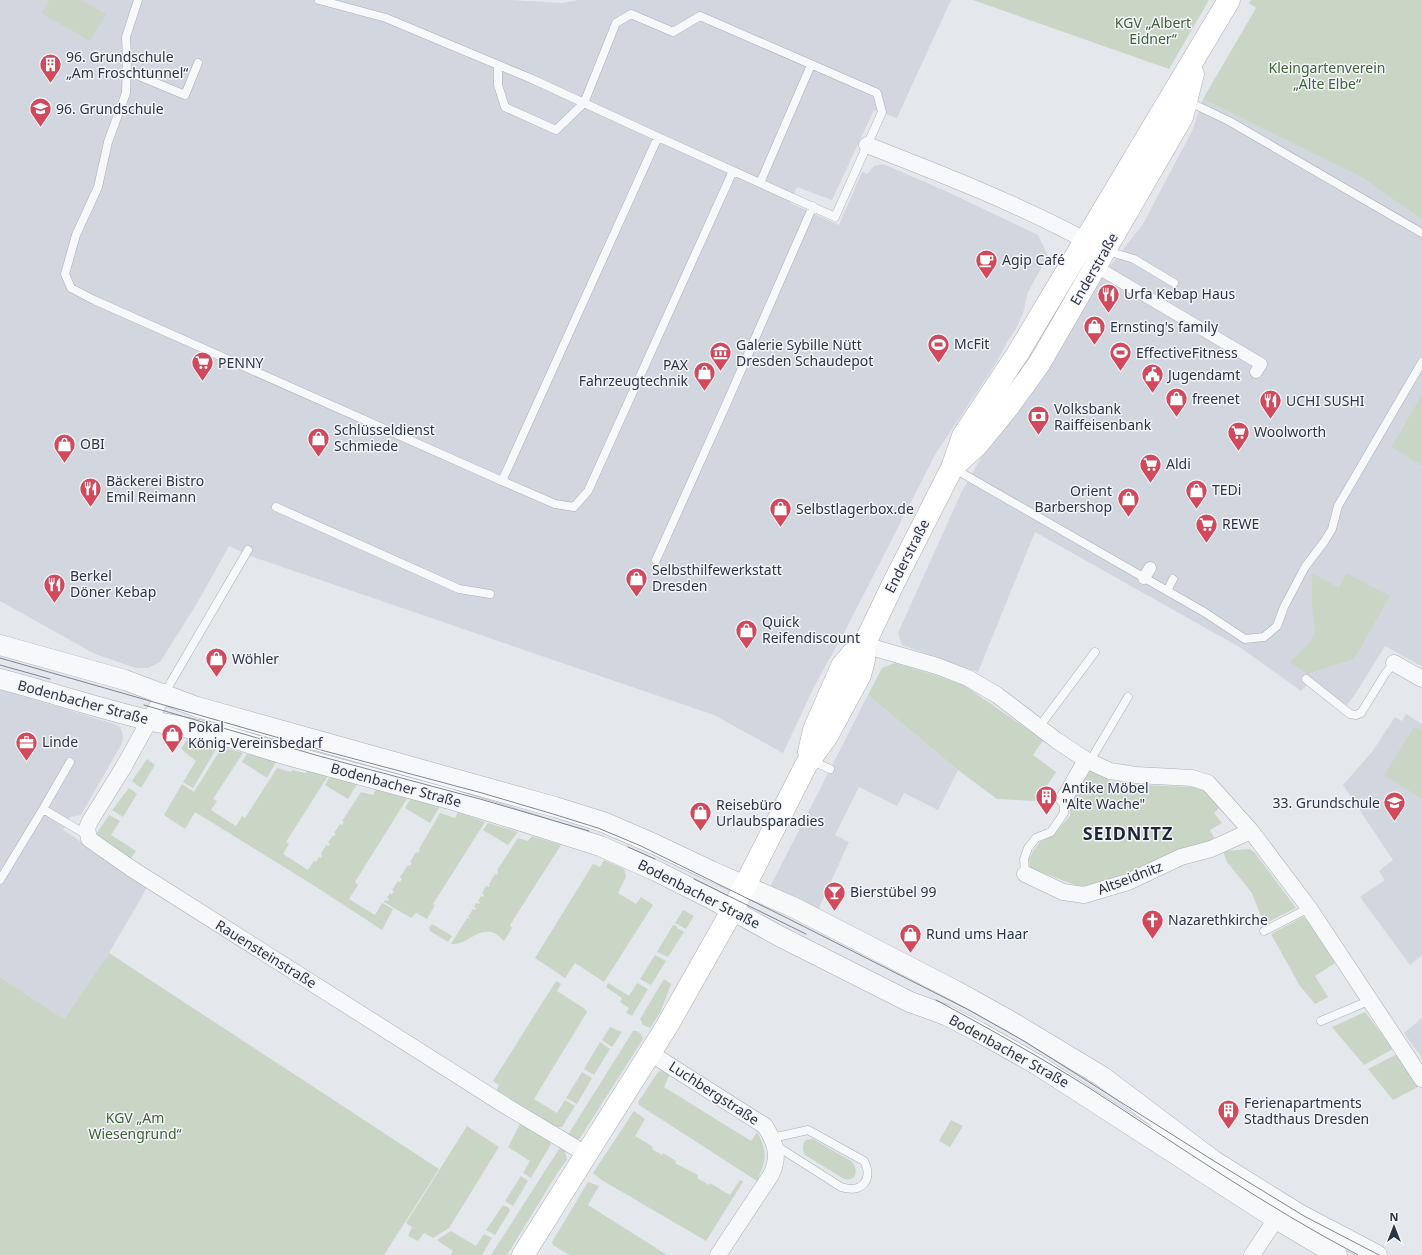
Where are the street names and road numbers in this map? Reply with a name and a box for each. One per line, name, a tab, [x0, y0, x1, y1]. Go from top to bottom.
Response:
street label: Enderstraße	[1065, 229, 1122, 308]
street label: Enderstraße	[880, 515, 933, 596]
street label: Bodenbacher Straße	[16, 675, 151, 728]
street label: Bodenbacher Straße	[329, 758, 464, 811]
street label: Bodenbacher Straße	[635, 855, 764, 933]
street label: Altseidnitz	[1095, 856, 1166, 899]
street label: Rauensteinstraße	[212, 915, 320, 992]
street label: Bodenbacher Straße	[946, 1010, 1073, 1092]
street label: Luchbergstraße	[666, 1056, 763, 1129]

